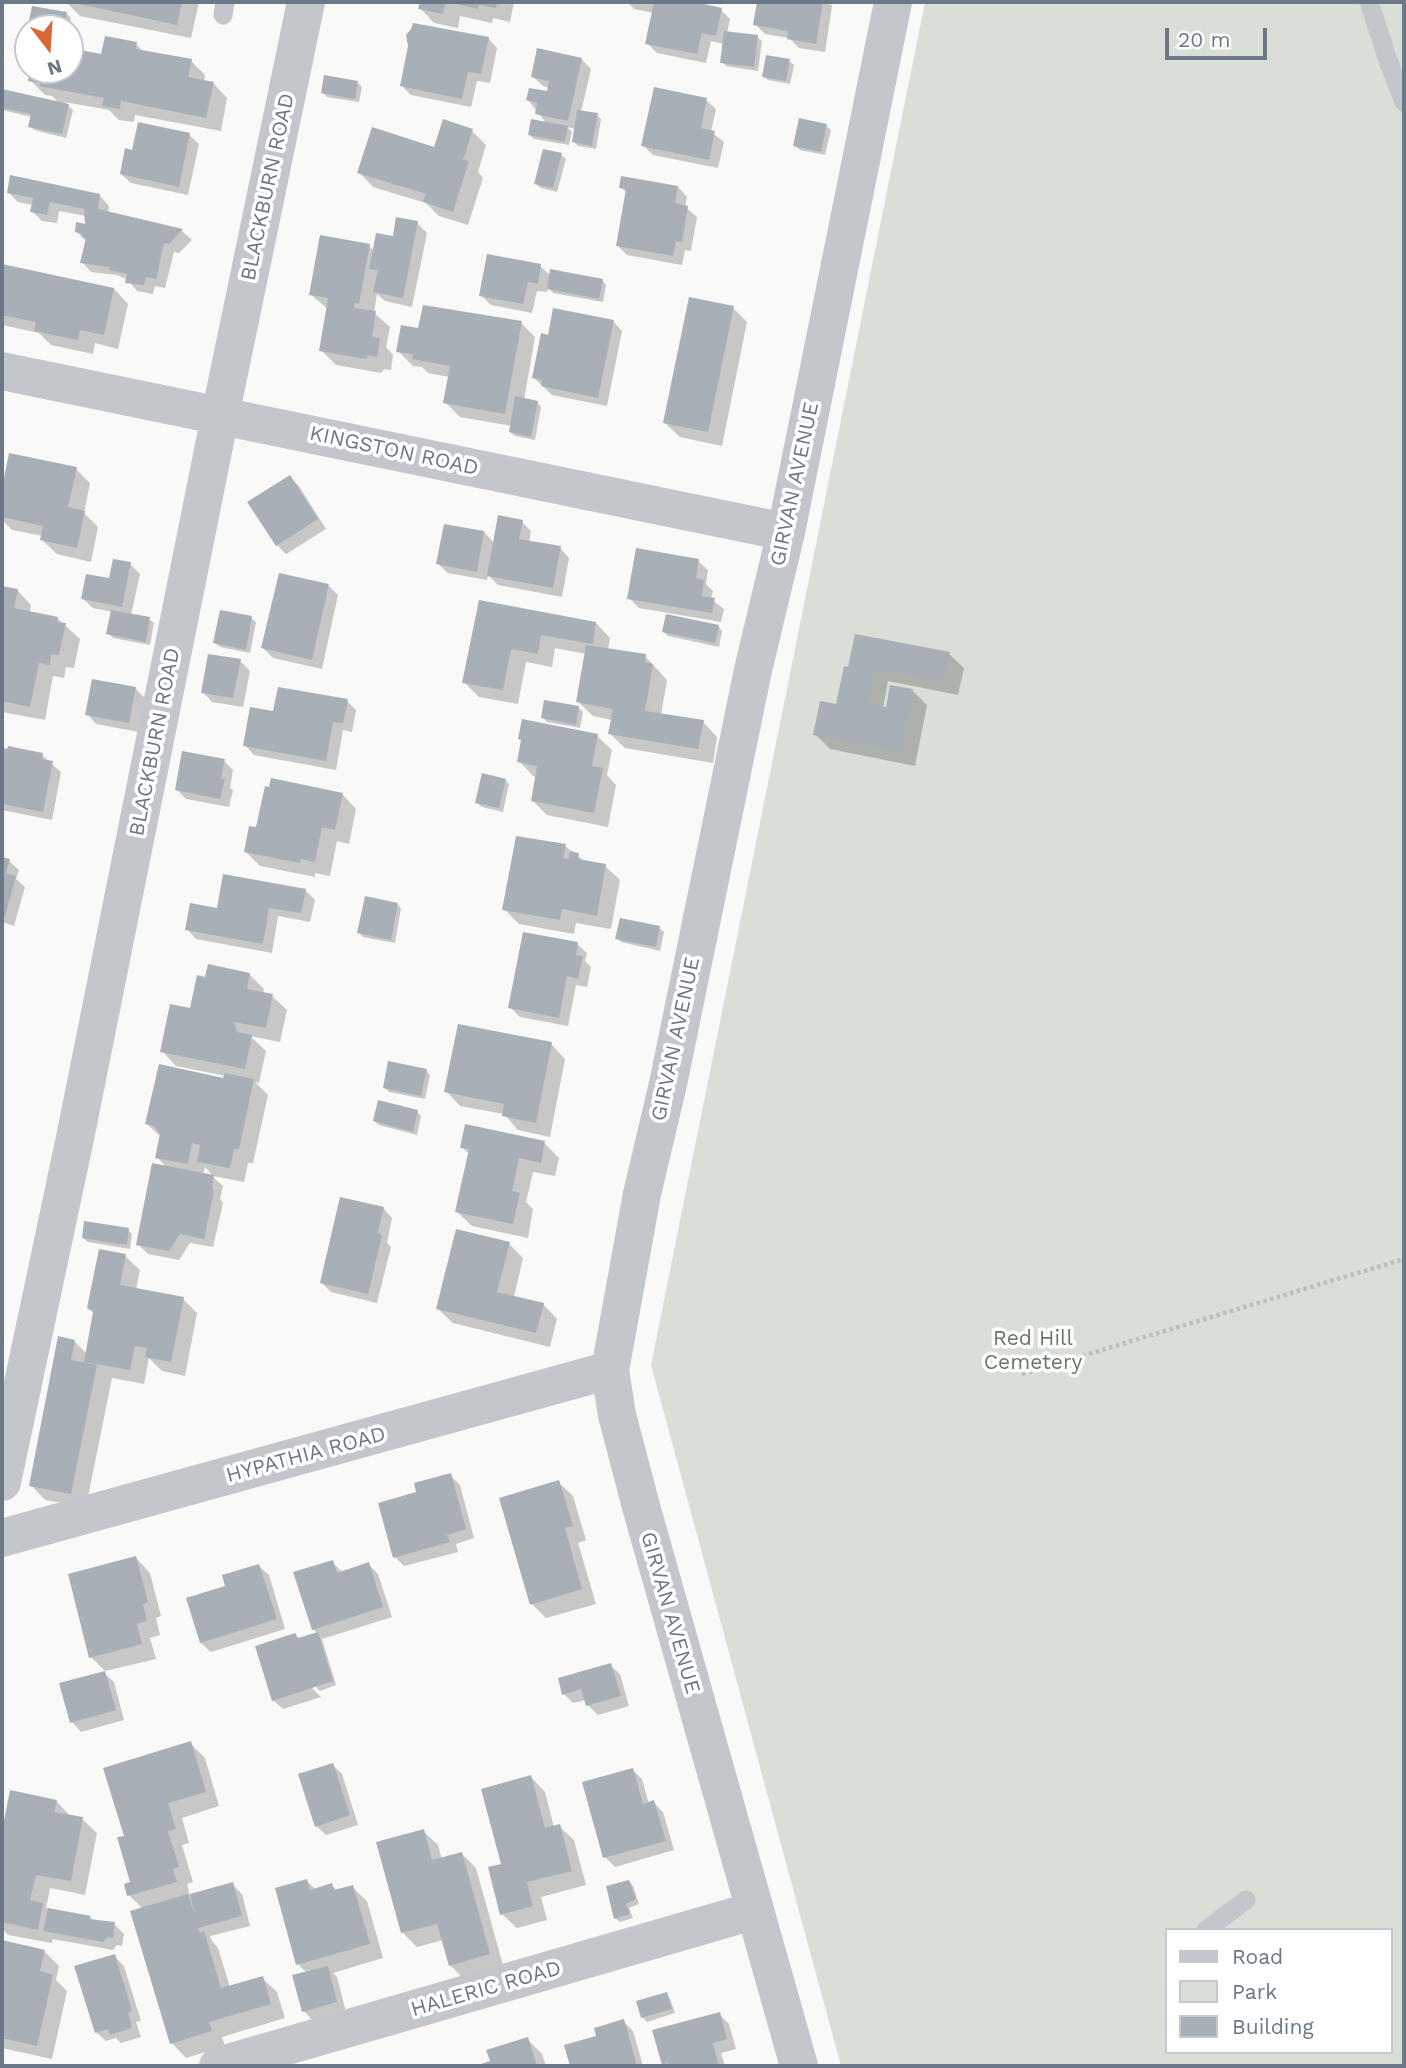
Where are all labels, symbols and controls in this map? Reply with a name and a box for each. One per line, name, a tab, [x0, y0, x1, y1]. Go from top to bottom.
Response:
north arrow	[14, 14, 84, 84]
scale bar	[1168, 14, 1270, 58]
text: 20 m	[1178, 27, 1230, 52]
text: N	[45, 55, 65, 81]
street label: BLACKBURN ROAD	[236, 91, 300, 283]
street label: GIRVAN AVENUE	[765, 400, 825, 568]
street label: KINGSTON ROAD	[307, 421, 481, 481]
street label: BLACKBURN ROAD	[124, 646, 186, 838]
street label: GIRVAN AVENUE	[646, 955, 706, 1123]
park label: Red Hill Cemetery	[984, 1326, 1082, 1376]
street label: HYPATHIA ROAD	[223, 1422, 389, 1488]
street label: GIRVAN AVENUE	[635, 1529, 705, 1697]
legend	[1164, 1928, 1392, 2054]
text: Road	[1232, 1944, 1283, 1969]
street label: HALERIC ROAD	[408, 1956, 564, 2022]
text: Park	[1232, 1979, 1277, 2004]
text: Building	[1232, 2014, 1314, 2039]

